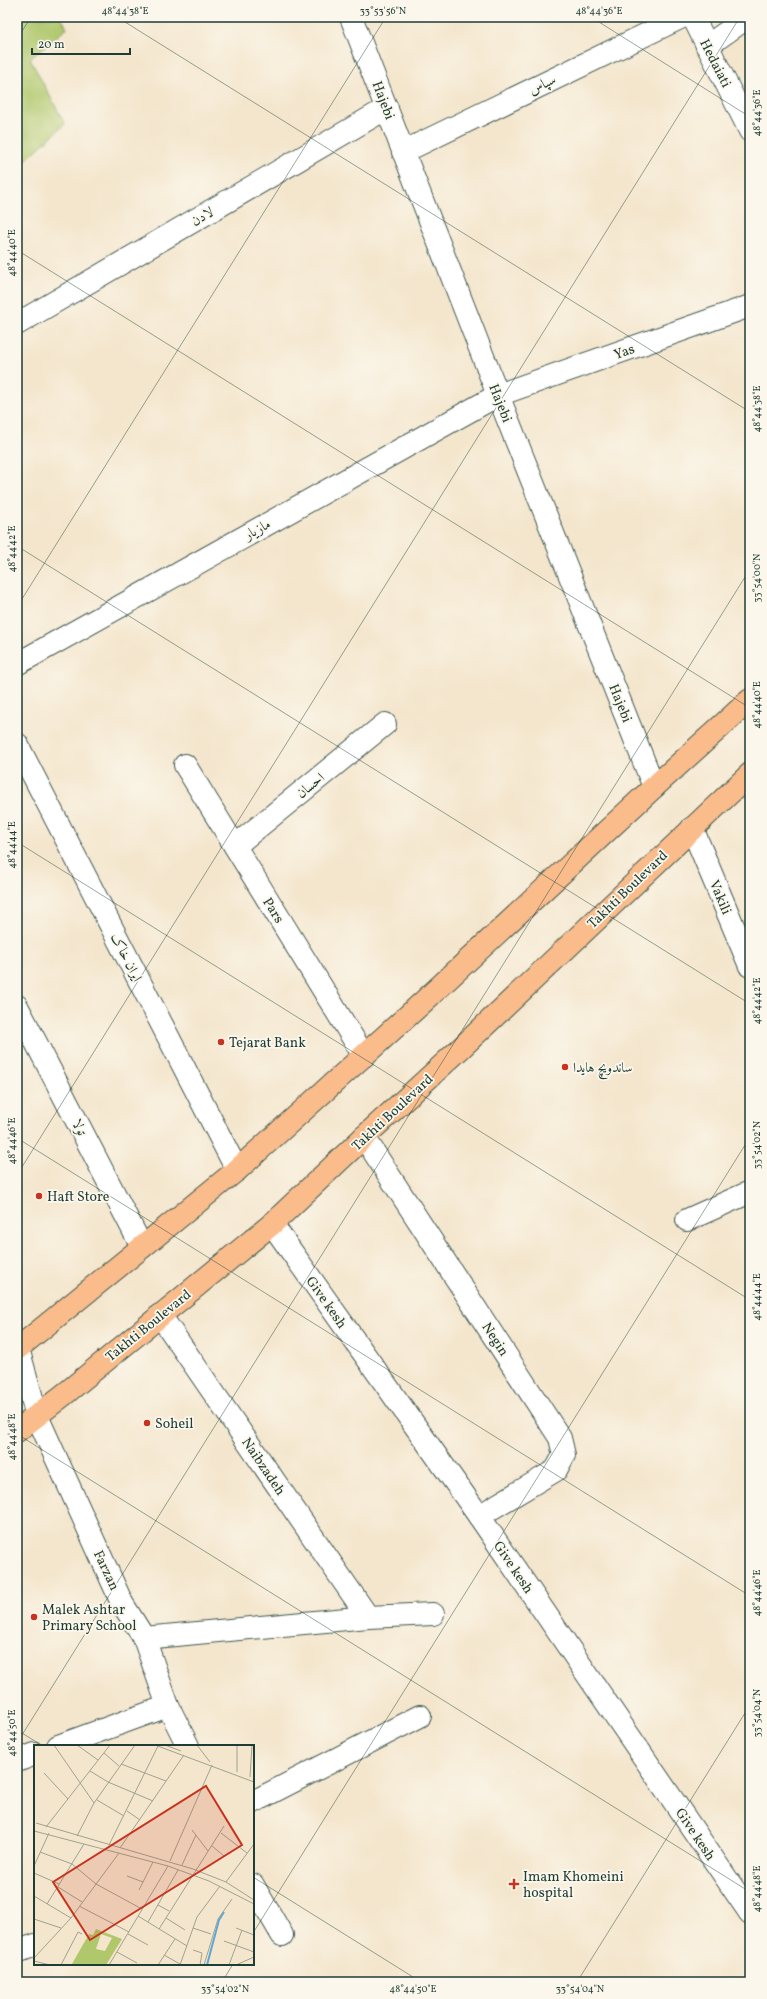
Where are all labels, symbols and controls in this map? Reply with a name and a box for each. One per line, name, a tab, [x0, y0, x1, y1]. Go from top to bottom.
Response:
text: 48°44'38"E	[101, 4, 149, 18]
text: 33°53'56"N	[360, 4, 407, 18]
text: 48°44'36"E	[575, 4, 623, 18]
scale bar	[32, 30, 130, 56]
street label: Hedaiati	[694, 36, 735, 91]
text: 20 m	[38, 37, 65, 53]
street label: سپاس	[526, 71, 560, 100]
street label: Hajebi	[367, 78, 399, 123]
text: 48°44'36"E	[750, 89, 764, 137]
street label: لادن	[188, 203, 218, 231]
text: 48°44'40"E	[5, 229, 19, 277]
street label: Yas	[612, 340, 637, 365]
street label: Hajebi	[483, 381, 516, 426]
text: 48°44'38"E	[750, 385, 764, 433]
street label: مازیار	[239, 515, 274, 546]
text: 48°44'42"E	[5, 525, 19, 573]
text: 33°54'00"N	[750, 553, 764, 603]
street label: Hajebi	[603, 681, 636, 726]
text: 48°44'40"E	[750, 681, 764, 729]
street label: احسان	[293, 769, 329, 803]
text: 48°44'44"E	[5, 821, 19, 869]
street label: Takhti Boulevard	[584, 847, 673, 933]
street label: Vakili	[704, 878, 735, 918]
street label: Pars	[258, 894, 288, 927]
street label: ایران خاک	[105, 930, 146, 985]
text: 48°44'42"E	[750, 977, 764, 1025]
place label: Tejarat Bank	[229, 1034, 306, 1053]
marker: Tejarat Bank	[216, 1037, 226, 1047]
place label: ساندویچ هایدا	[573, 1059, 632, 1080]
marker: ساندویچ هایدا	[560, 1062, 570, 1072]
street label: Takhti Boulevard	[348, 1070, 438, 1156]
street label: تولا	[66, 1116, 91, 1140]
text: 48°44'46"E	[5, 1118, 19, 1164]
text: 33°54'02"N	[750, 1120, 764, 1169]
place label: Haft Store	[47, 1188, 110, 1207]
marker: Haft Store	[34, 1191, 44, 1201]
street label: Give kesh	[301, 1273, 351, 1333]
text: 48°44'44"E	[750, 1273, 764, 1321]
street label: Takhti Boulevard	[102, 1286, 196, 1367]
street label: Negin	[477, 1319, 513, 1360]
text: 48°44'48"E	[5, 1414, 19, 1460]
place label: Soheil	[155, 1415, 193, 1434]
marker: Soheil	[142, 1418, 152, 1428]
street label: Naibzadeh	[236, 1434, 289, 1500]
street label: Give kesh	[488, 1538, 537, 1598]
street label: Farzan	[88, 1547, 123, 1594]
text: 48°44'46"E	[750, 1570, 764, 1616]
place label: Malek Ashtar Primary School	[42, 1601, 136, 1636]
marker: Malek Ashtar Primary School	[29, 1612, 39, 1622]
text: 33°54'04"N	[750, 1688, 764, 1737]
text: 48°44'50"E	[5, 1709, 19, 1757]
inset map	[34, 1745, 254, 1965]
street label: Give kesh	[670, 1805, 719, 1865]
text: 48°44'48"E	[750, 1866, 764, 1912]
place label: Imam Khomeini hospital	[523, 1868, 624, 1903]
marker: Imam Khomeini hospital	[508, 1878, 520, 1890]
text: 33°54'02"N	[201, 1982, 250, 1996]
text: 48°44'50"E	[389, 1982, 437, 1996]
text: 33°54'04"N	[556, 1982, 605, 1996]

